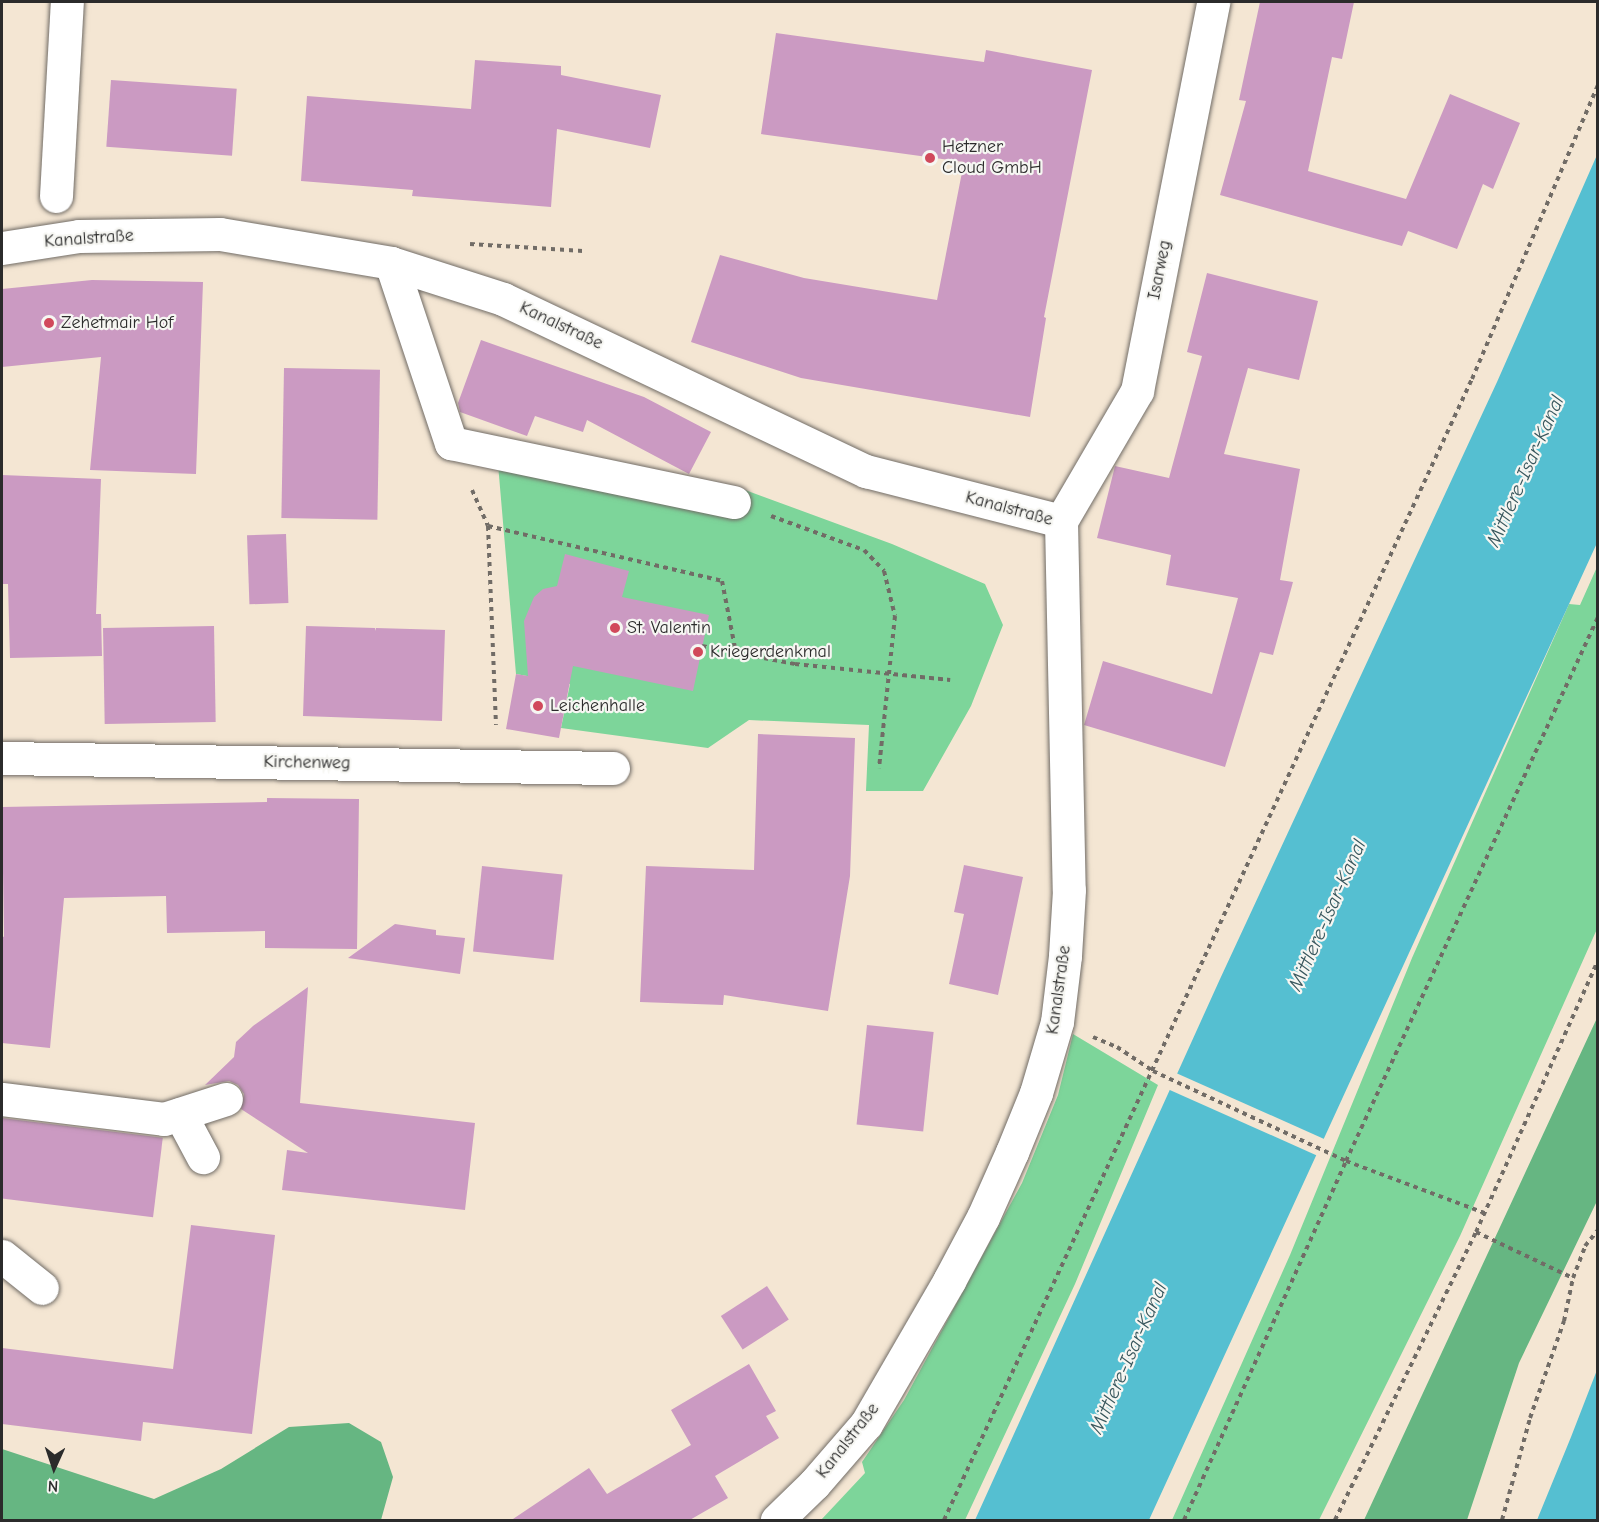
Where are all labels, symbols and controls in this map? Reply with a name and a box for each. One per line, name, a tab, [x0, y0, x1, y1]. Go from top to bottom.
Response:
place label: Hetzner Cloud GmbH	[942, 137, 1042, 180]
marker: Hetzner Cloud GmbH	[923, 151, 937, 165]
street label: Kanalstraße	[43, 225, 135, 253]
street label: Isarweg	[1144, 239, 1176, 301]
street label: Kanalstraße	[516, 297, 606, 355]
place label: Zehetmair Hof	[61, 312, 173, 334]
marker: Zehetmair Hof	[42, 316, 56, 330]
water label: Mittlere-Isar-Kanal	[1481, 392, 1569, 550]
street label: Kanalstraße	[963, 487, 1055, 531]
place label: St. Valentin	[627, 617, 711, 639]
marker: St. Valentin	[608, 621, 622, 635]
place label: Kriegerdenkmal	[710, 641, 831, 663]
marker: Kriegerdenkmal	[691, 645, 705, 659]
place label: Leichenhalle	[550, 695, 645, 717]
marker: Leichenhalle	[531, 699, 545, 713]
street label: Kirchenweg	[263, 751, 351, 775]
water label: Mittlere-Isar-Kanal	[1283, 836, 1371, 994]
street label: Kanalstraße	[1042, 944, 1076, 1036]
water label: Mittlere-Isar-Kanal	[1084, 1279, 1172, 1437]
street label: Kanalstraße	[812, 1399, 884, 1483]
north arrow	[24, 1438, 84, 1498]
text: N	[47, 1477, 59, 1495]

